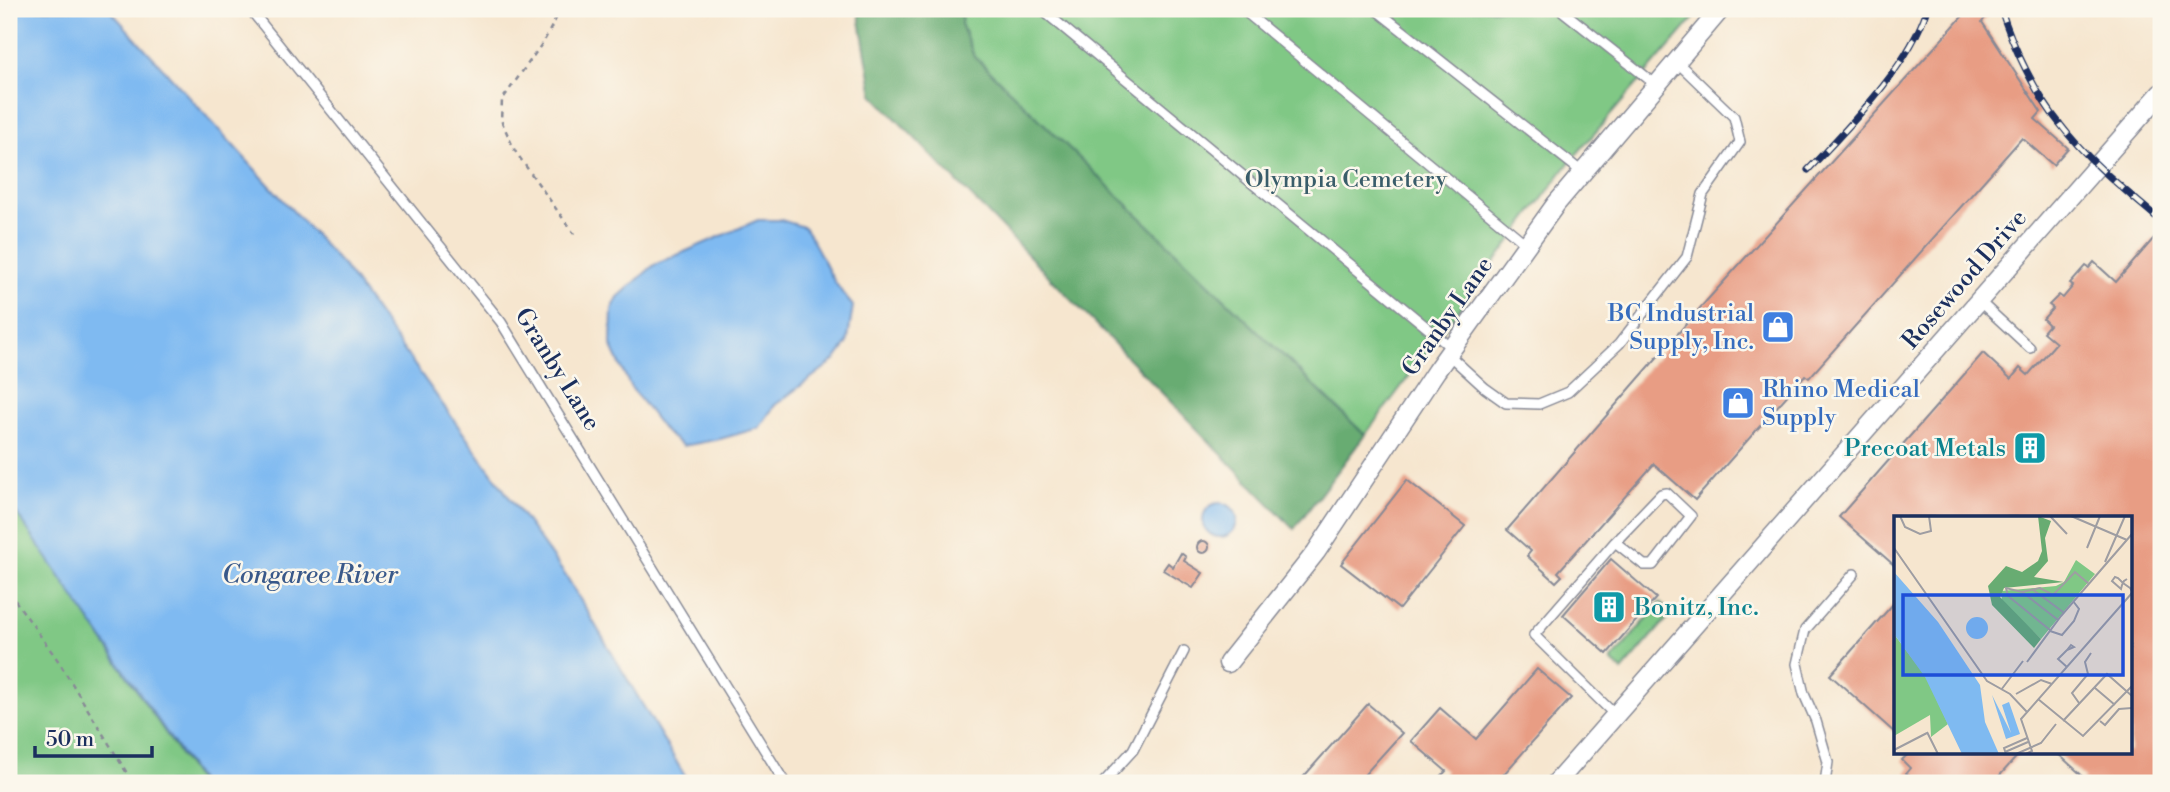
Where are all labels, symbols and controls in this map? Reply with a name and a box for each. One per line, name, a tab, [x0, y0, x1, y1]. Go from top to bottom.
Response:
park label: Olympia Cemetery	[1245, 165, 1448, 195]
street label: Rosewood Drive	[1896, 204, 2034, 356]
street label: Granby Lane	[1396, 251, 1500, 382]
place label: BC Industrial Supply, Inc.	[1607, 299, 1754, 357]
street label: Granby Lane	[508, 303, 607, 436]
shop icon: BC Industrial Supply, Inc.	[1759, 308, 1797, 346]
place label: Rhino Medical Supply	[1762, 375, 1920, 433]
shop icon: Rhino Medical Supply	[1719, 384, 1757, 422]
building icon: Precoat Metals	[2011, 429, 2049, 467]
place label: Precoat Metals	[1844, 434, 2006, 464]
inset map	[1894, 516, 2132, 754]
water label: Congaree River	[222, 559, 399, 591]
building icon: Bonitz, Inc.	[1590, 588, 1628, 626]
place label: Bonitz, Inc.	[1633, 593, 1759, 623]
scale bar	[35, 715, 152, 759]
text: 50 m	[46, 727, 94, 753]

